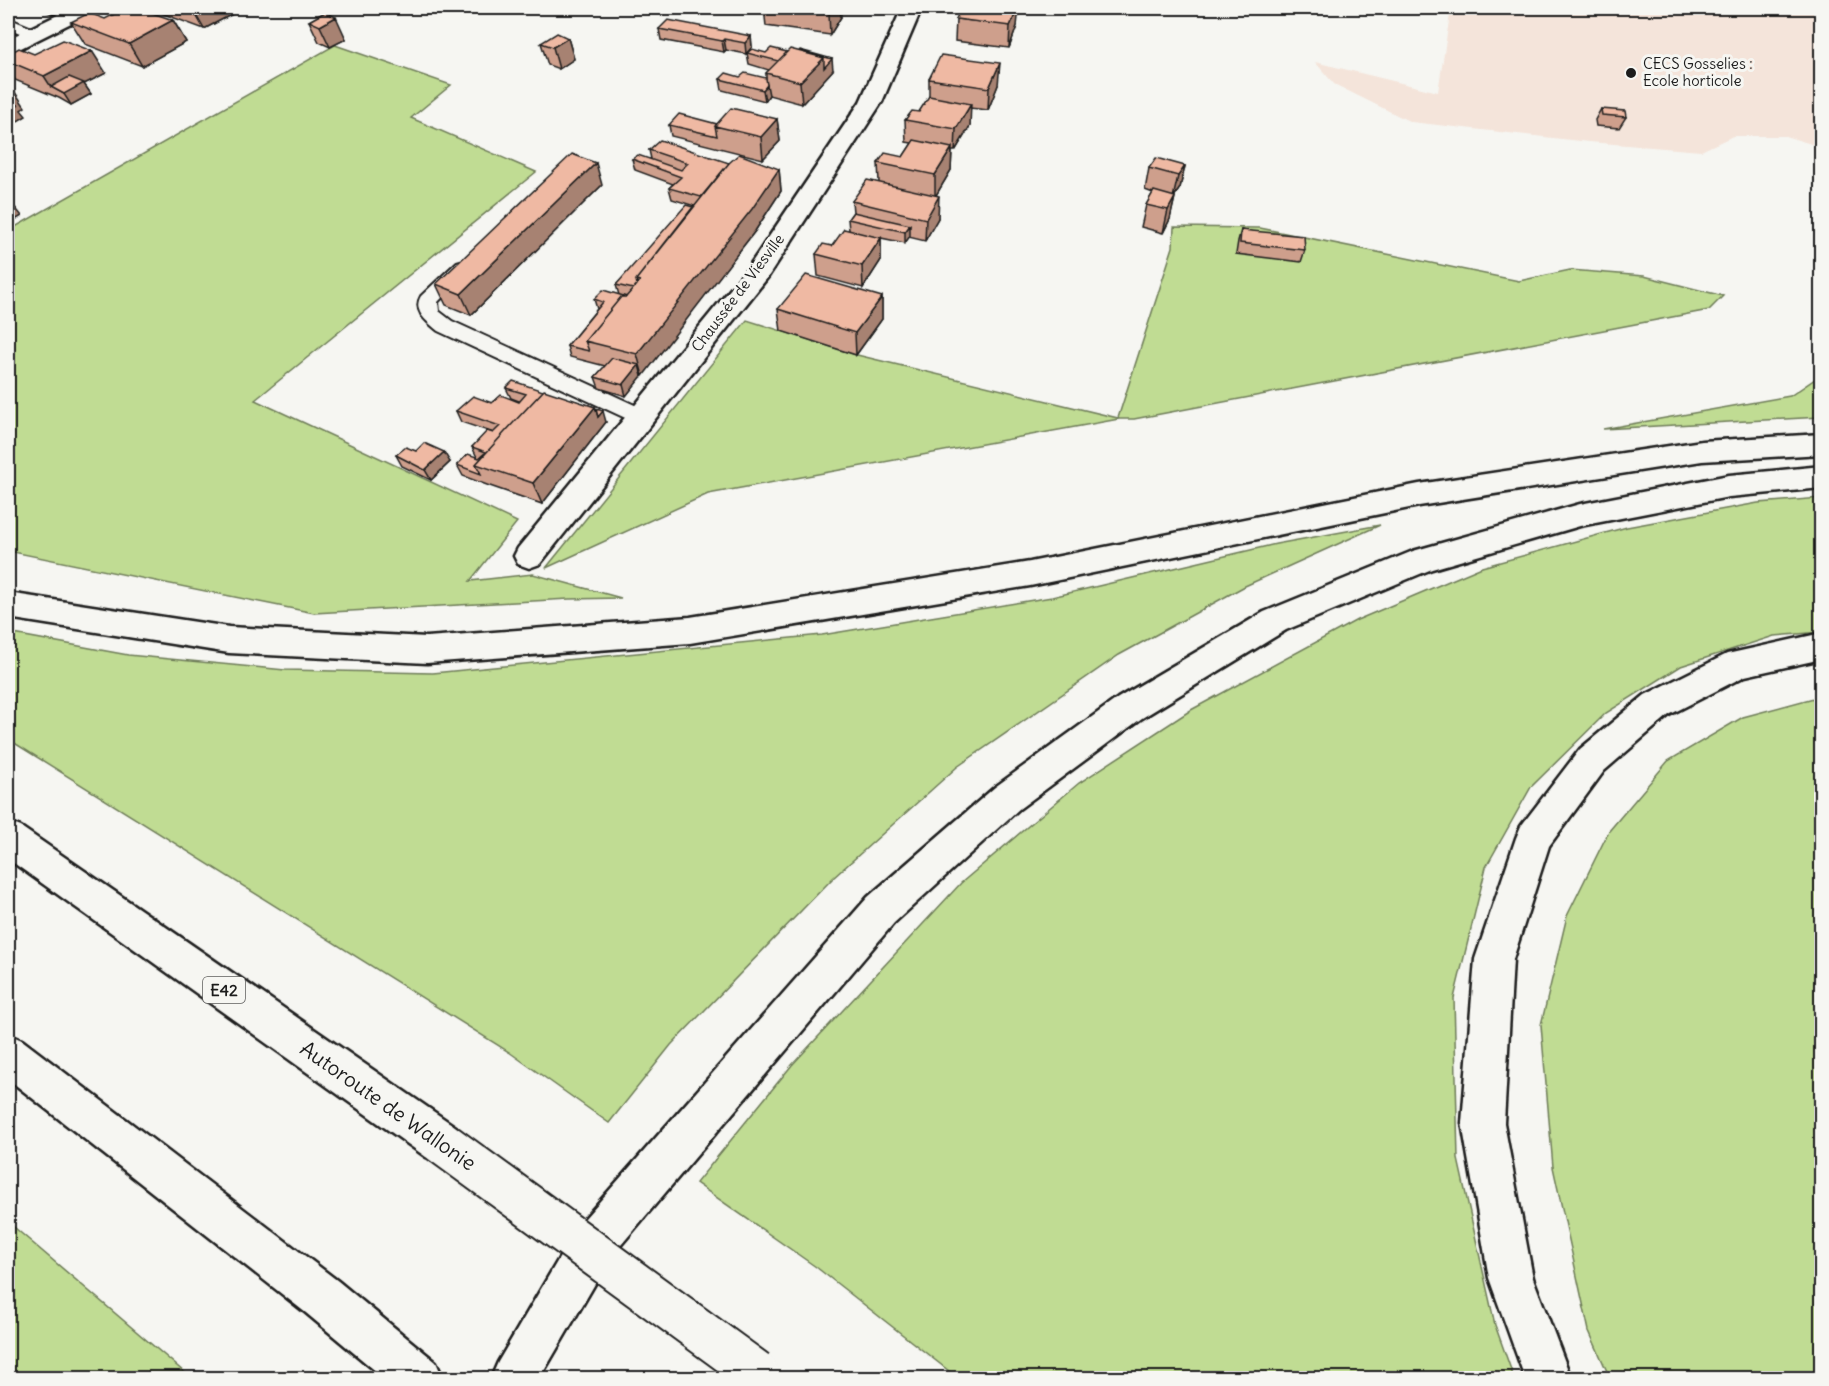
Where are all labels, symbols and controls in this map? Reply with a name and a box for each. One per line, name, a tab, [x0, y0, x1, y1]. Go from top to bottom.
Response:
place label: CECS Gosselies : Ecole horticole	[1643, 54, 1753, 90]
marker: CECS Gosselies : Ecole horticole	[1624, 66, 1638, 80]
street label: Chaussée de Viesville	[687, 230, 788, 355]
road number: E42	[203, 977, 245, 1003]
street label: Autoroute de Wallonie	[295, 1035, 481, 1176]

